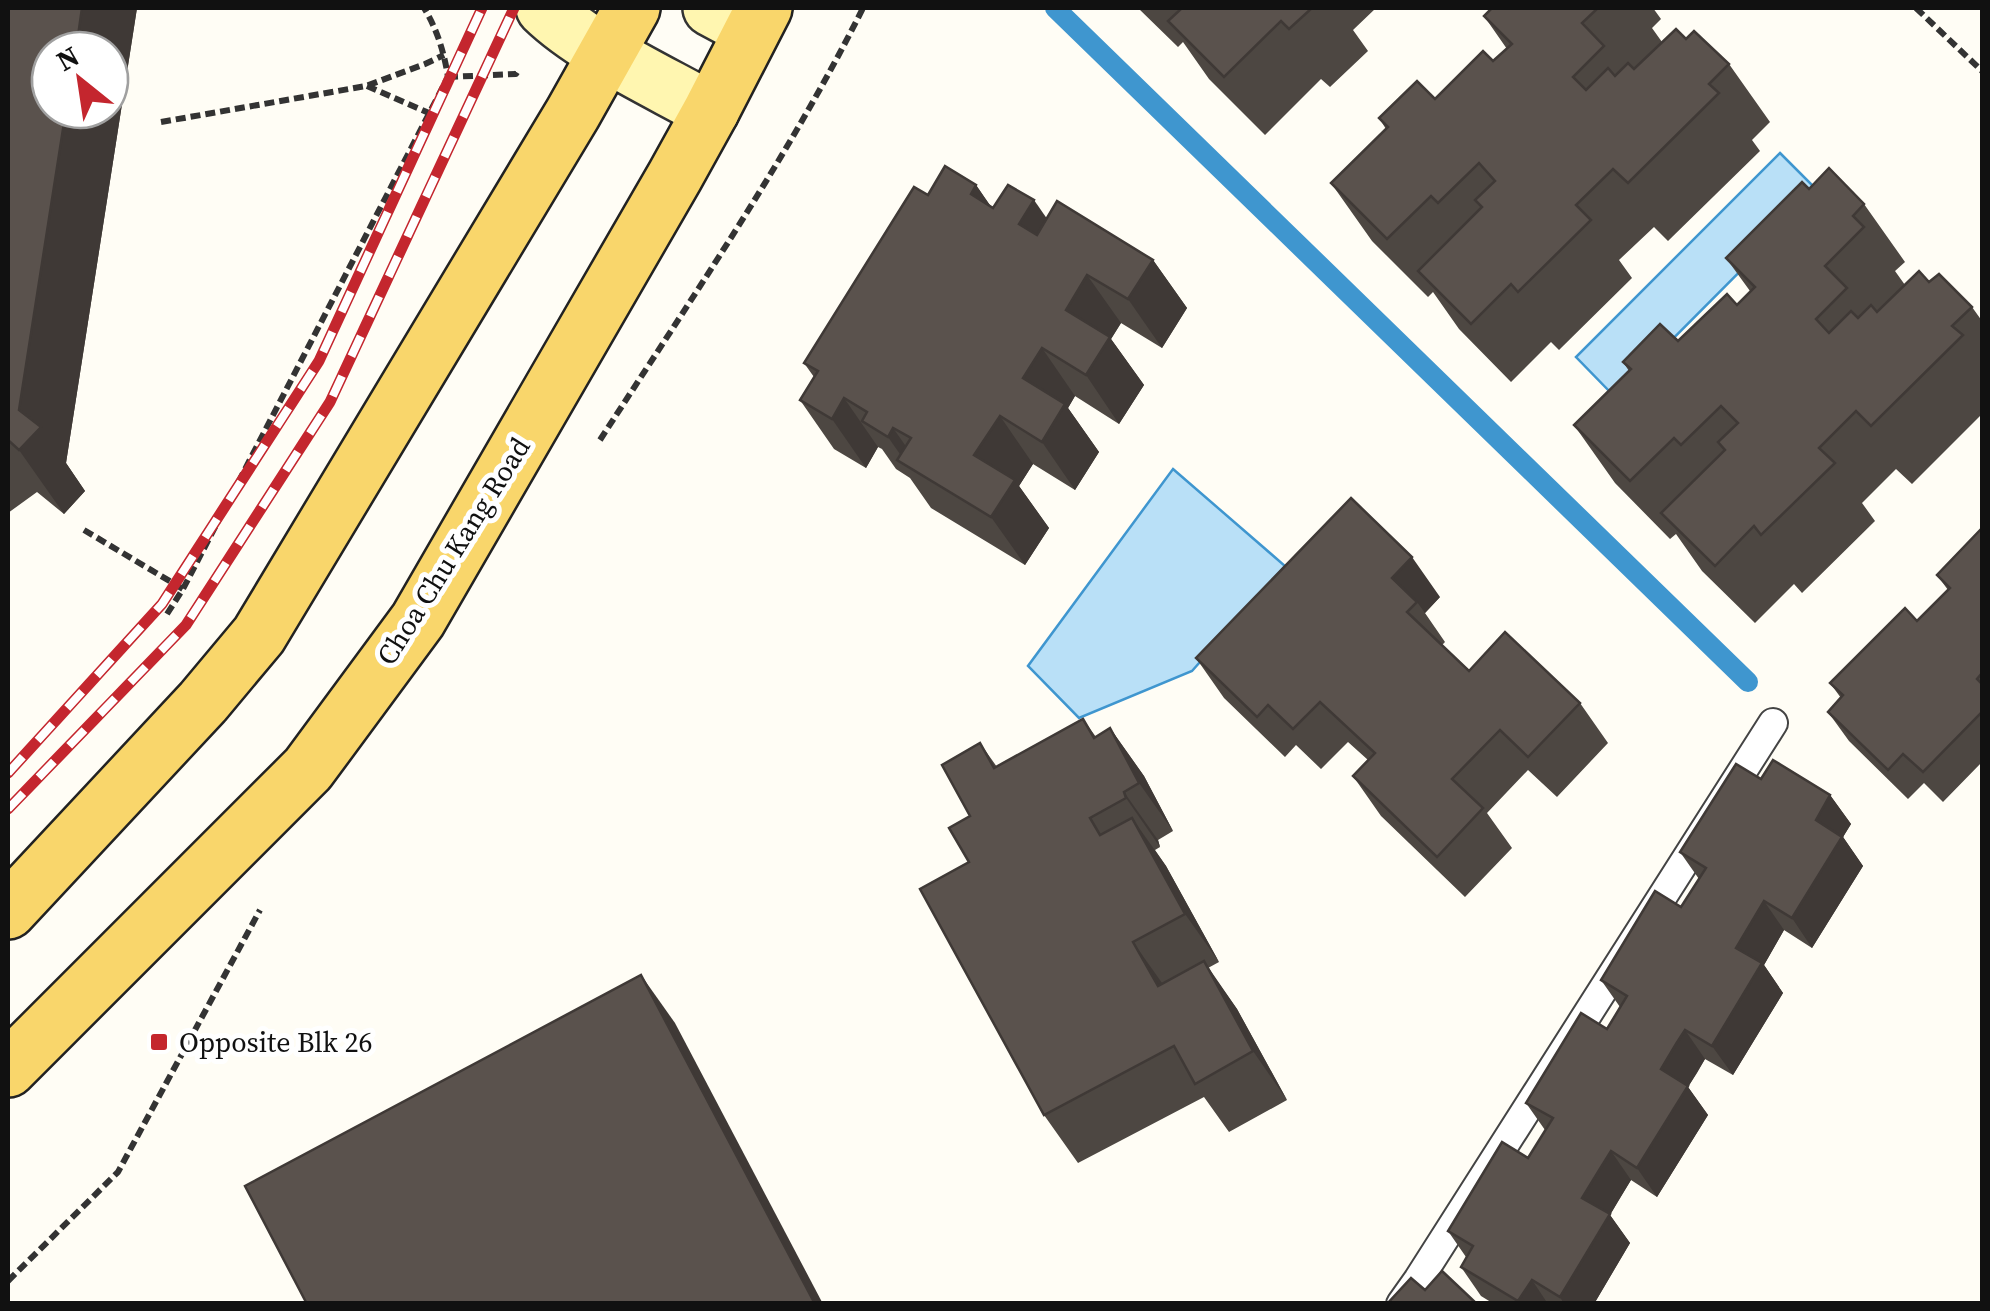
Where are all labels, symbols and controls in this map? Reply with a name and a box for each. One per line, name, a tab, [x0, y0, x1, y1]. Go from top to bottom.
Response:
north arrow	[30, 30, 130, 130]
text: N	[49, 37, 86, 80]
street label: Choa Chu Kang Road	[368, 430, 539, 672]
place label: Opposite Blk 26	[179, 1023, 372, 1061]
marker: Opposite Blk 26	[148, 1031, 170, 1053]

